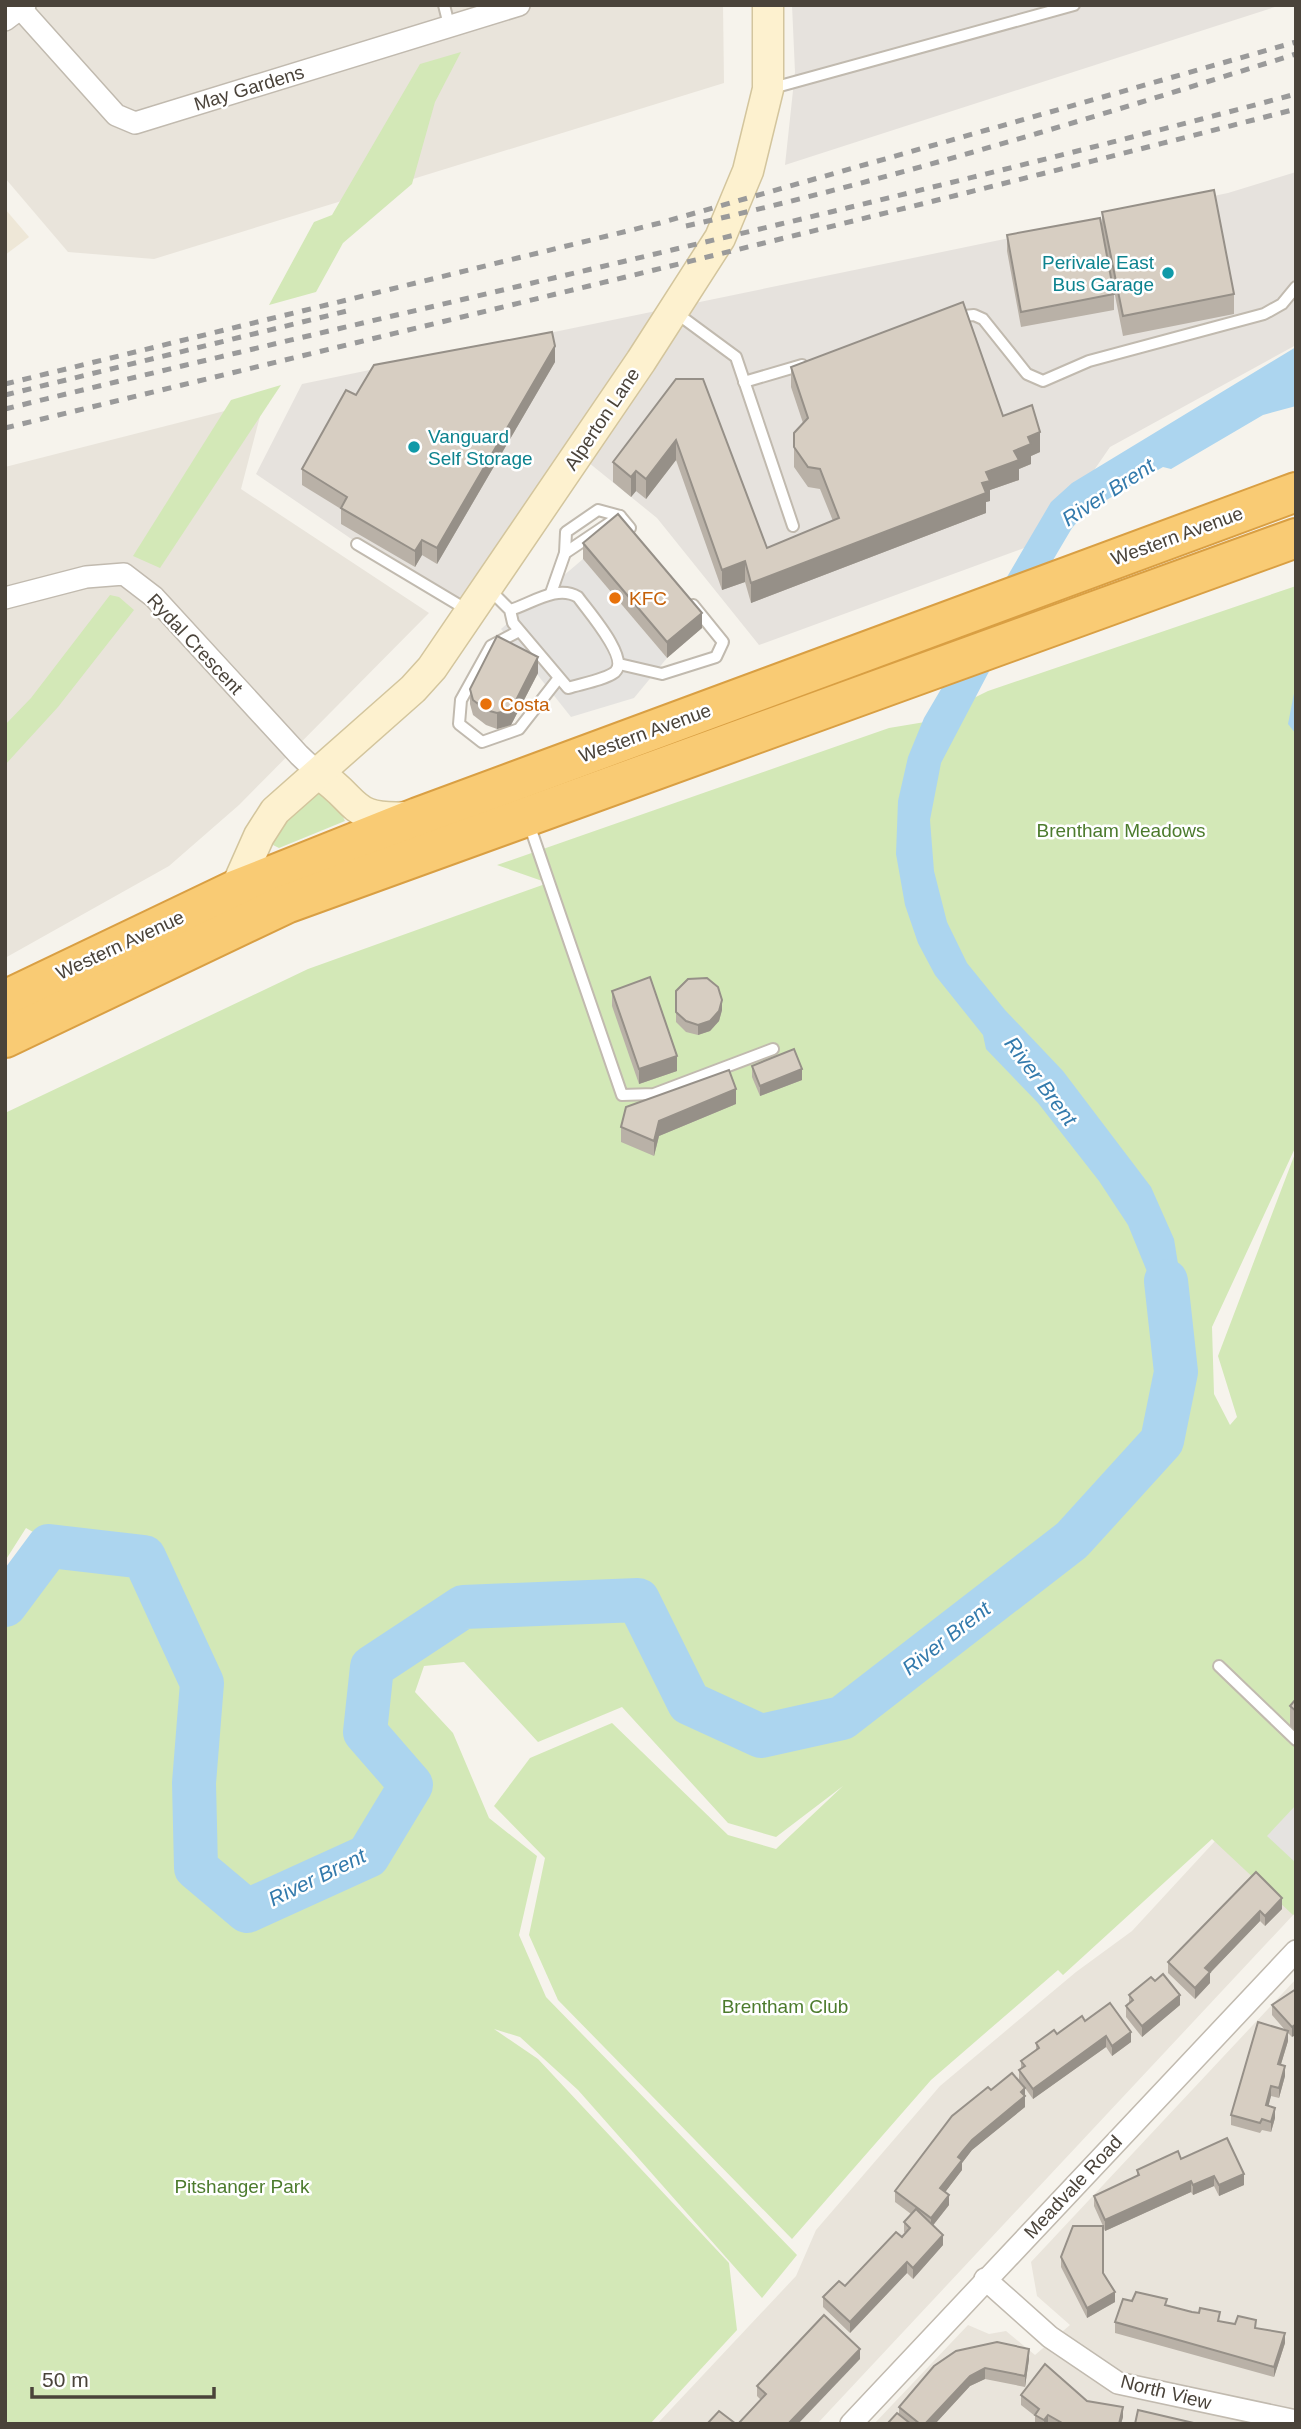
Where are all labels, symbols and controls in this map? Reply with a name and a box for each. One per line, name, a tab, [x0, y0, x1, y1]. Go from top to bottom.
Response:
street label: May Gardens	[191, 61, 307, 115]
place label: Perivale East Bus Garage	[1042, 252, 1155, 295]
marker: Perivale East Bus Garage	[1160, 265, 1176, 281]
street label: Alperton Lane	[560, 364, 644, 474]
place label: Vanguard Self Storage	[428, 426, 533, 469]
marker: Vanguard Self Storage	[406, 439, 422, 455]
water label: River Brent	[1058, 453, 1159, 530]
street label: Western Avenue	[1108, 502, 1246, 570]
place label: KFC	[629, 588, 667, 609]
street label: Rydal Crescent	[143, 589, 247, 699]
marker: KFC	[607, 590, 623, 606]
place label: Costa	[500, 694, 550, 715]
marker: Costa	[478, 696, 494, 712]
street label: Western Avenue	[576, 699, 714, 767]
park label: Brentham Meadows	[1037, 820, 1205, 841]
street label: Western Avenue	[53, 906, 187, 984]
water label: River Brent	[1000, 1032, 1082, 1131]
water label: River Brent	[898, 1596, 995, 1679]
water label: River Brent	[265, 1843, 370, 1910]
park label: Brentham Club	[722, 1996, 848, 2017]
street label: Meadvale Road	[1020, 2131, 1126, 2243]
park label: Pitshanger Park	[174, 2176, 310, 2197]
scale bar	[32, 2356, 214, 2400]
text: 50 m	[42, 2368, 89, 2391]
street label: North View	[1119, 2371, 1214, 2413]

